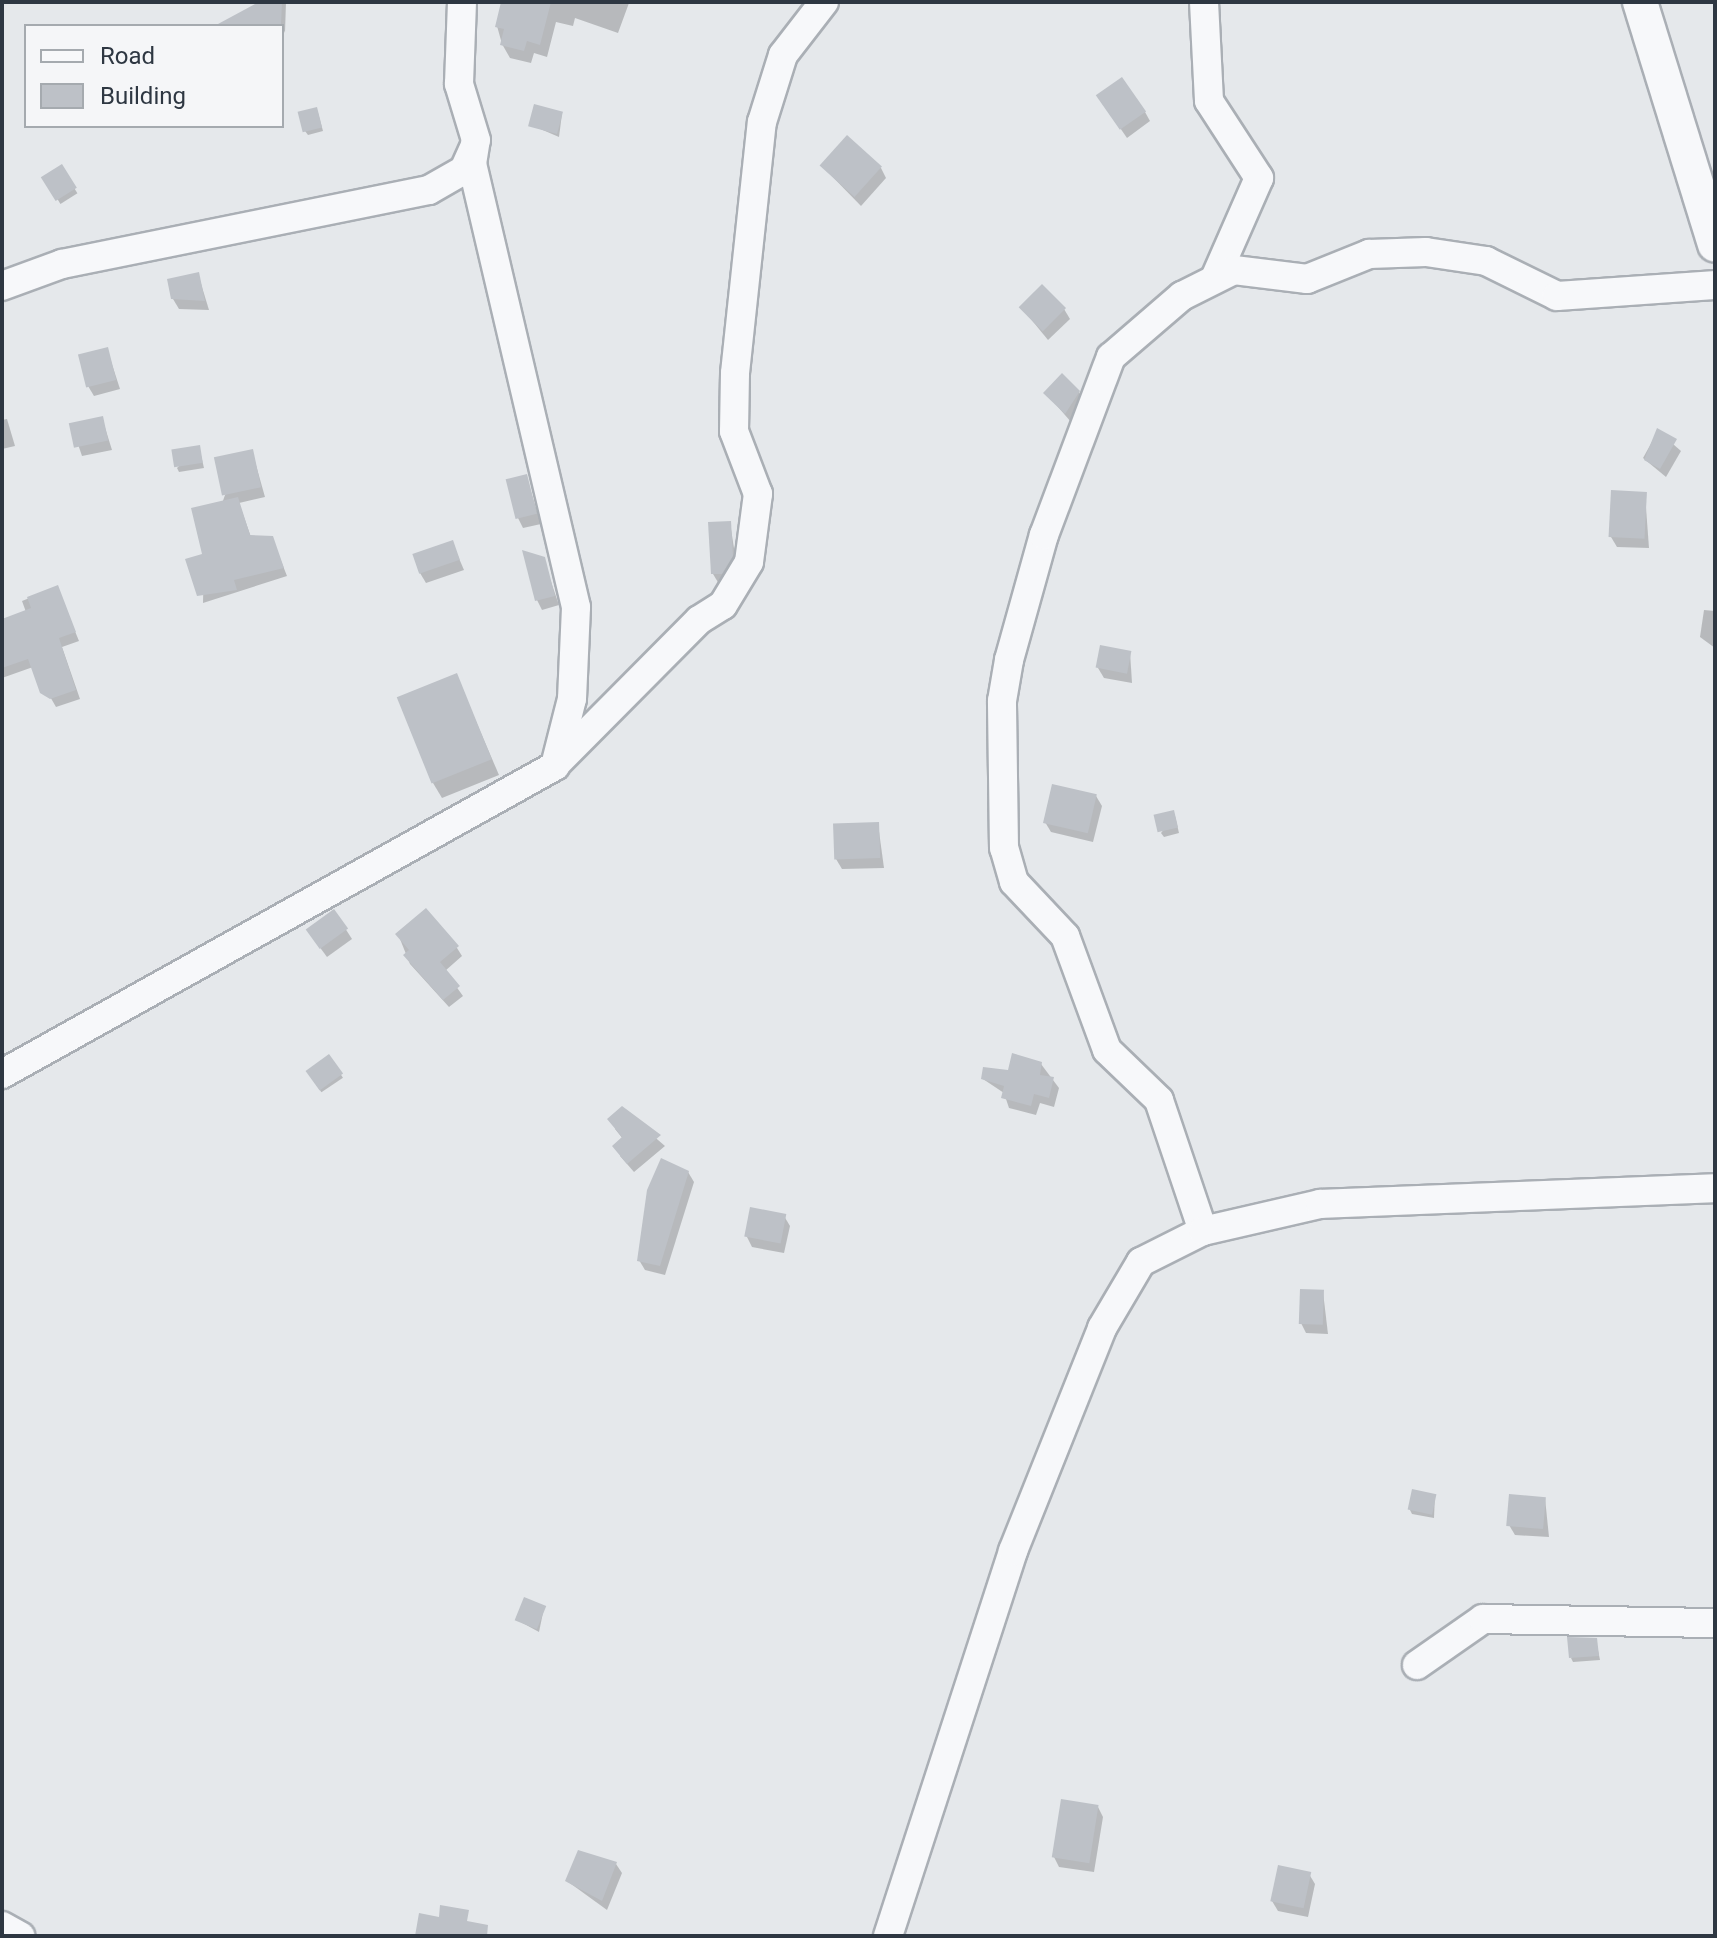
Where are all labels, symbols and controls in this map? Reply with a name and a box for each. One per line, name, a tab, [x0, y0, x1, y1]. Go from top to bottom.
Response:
legend	[24, 24, 284, 128]
text: Road	[100, 42, 155, 70]
text: Building	[100, 82, 186, 110]

